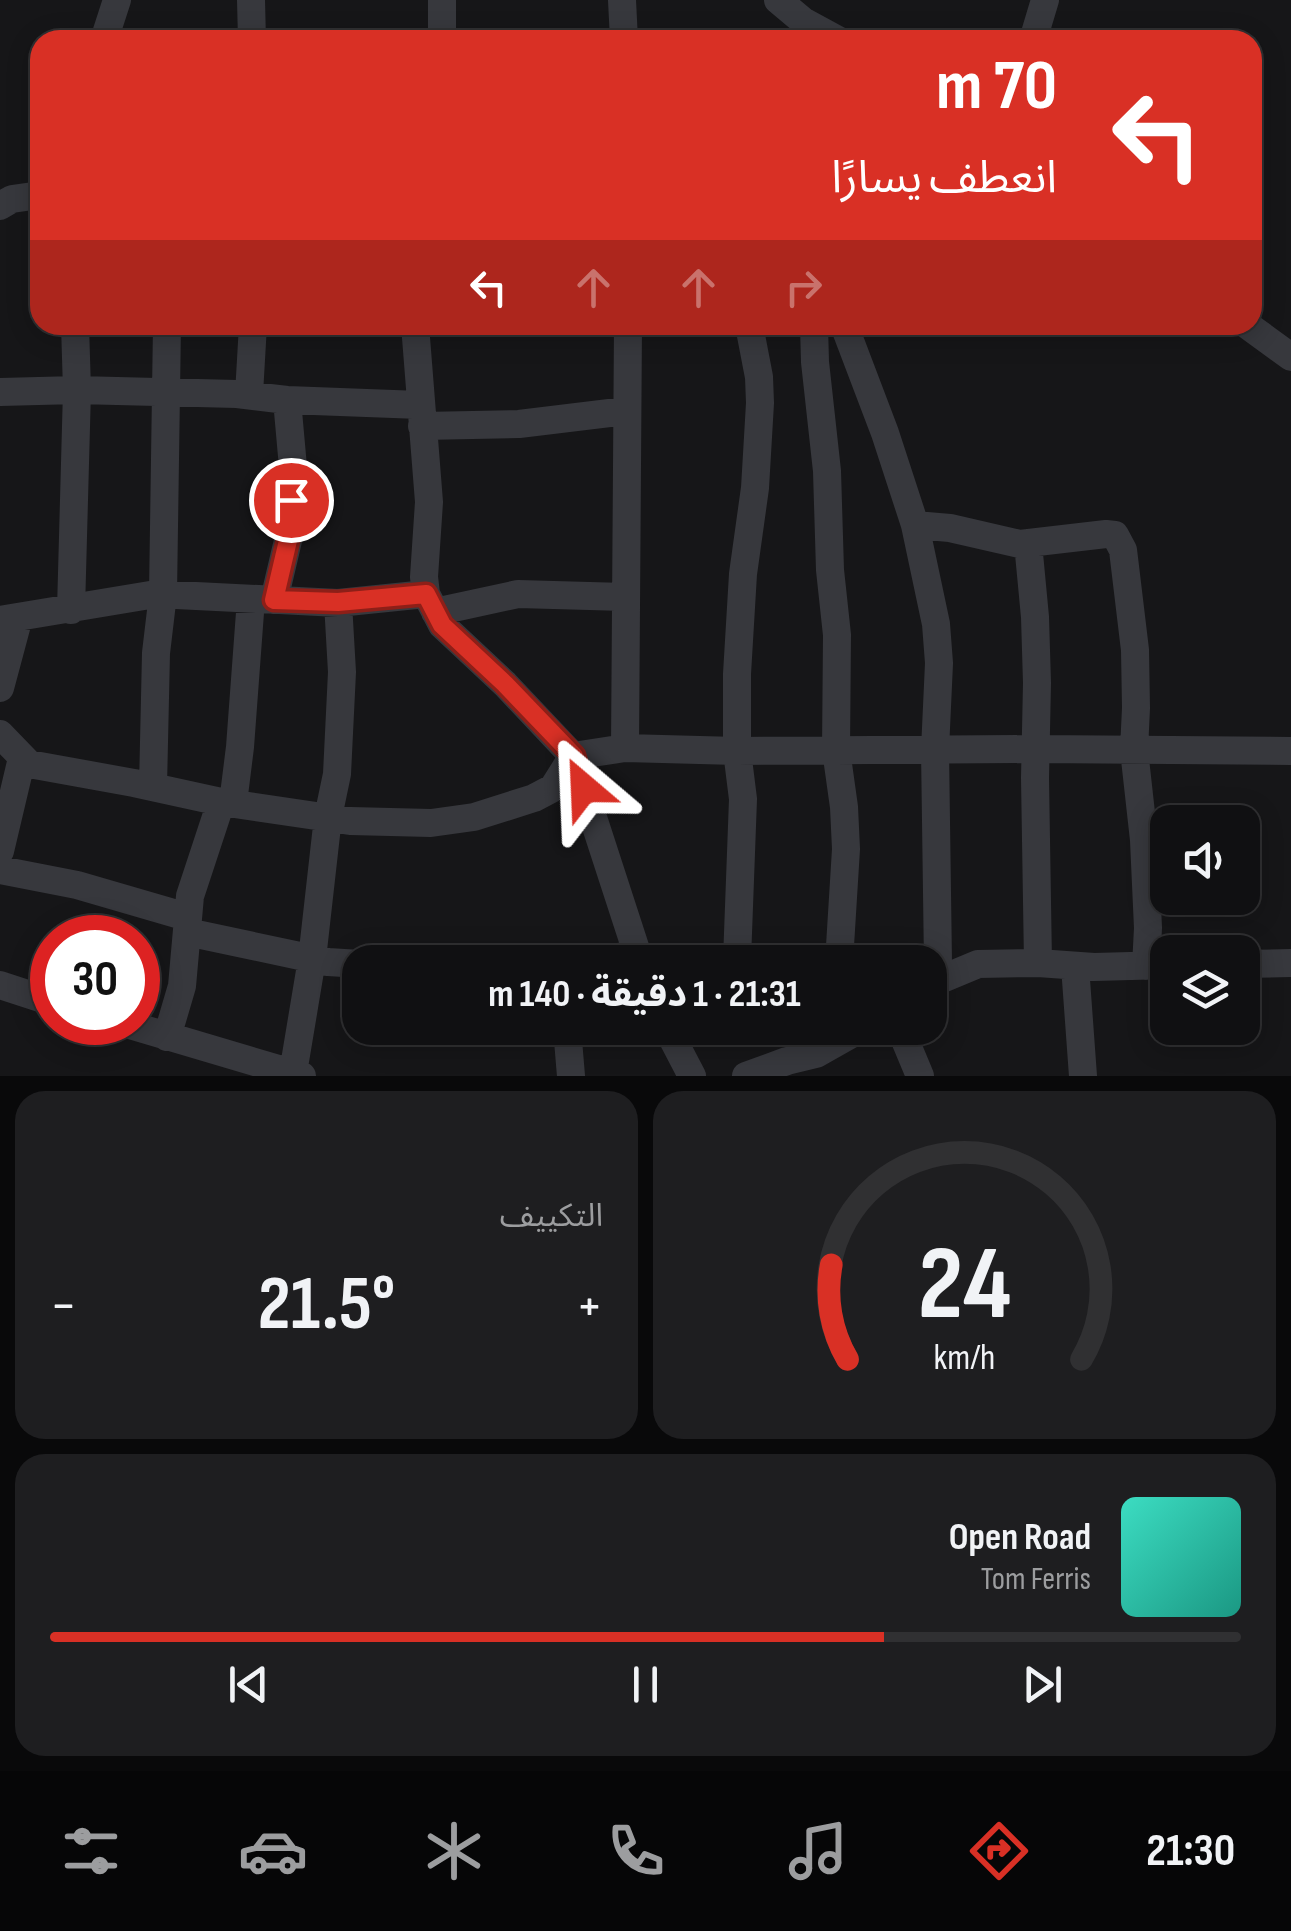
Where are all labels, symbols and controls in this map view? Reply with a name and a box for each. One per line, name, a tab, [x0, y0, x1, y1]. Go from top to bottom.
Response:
text: 70 m	[936, 45, 1057, 129]
icon: left	[1092, 70, 1222, 200]
text: انعطف يسارًا	[831, 151, 1057, 206]
icon: left	[461, 260, 516, 315]
icon: ahead	[566, 260, 621, 315]
icon: ahead	[671, 260, 726, 315]
icon: right	[776, 260, 831, 315]
pin	[249, 458, 334, 543]
icon: arrive	[264, 473, 319, 528]
position arrow	[532, 736, 636, 840]
map controls	[1150, 805, 1260, 1045]
button: sound	[1150, 805, 1260, 915]
speed limit sign: 30	[30, 915, 160, 1045]
button: layers	[1150, 935, 1260, 1045]
text: 21:31 · 1 دقيقة · 140 m	[488, 972, 801, 1017]
text: التكييف	[500, 1197, 603, 1236]
text: 24	[918, 1223, 1011, 1348]
text: 21.5°	[258, 1260, 395, 1351]
text: −	[50, 1273, 77, 1340]
text: +	[576, 1273, 603, 1340]
text: km/h	[934, 1337, 995, 1380]
text: Open Road	[949, 1515, 1091, 1560]
text: Tom Ferris	[981, 1560, 1091, 1599]
icon: previous	[221, 1657, 276, 1712]
icon: pause	[618, 1657, 673, 1712]
icon: next	[1015, 1657, 1070, 1712]
icon: filters	[56, 1816, 126, 1886]
icon: car	[238, 1816, 308, 1886]
icon: climate	[419, 1816, 489, 1886]
icon: phone	[601, 1816, 671, 1886]
icon: music	[783, 1816, 853, 1886]
icon: directions	[964, 1816, 1034, 1886]
text: 21:30	[1146, 1824, 1235, 1879]

